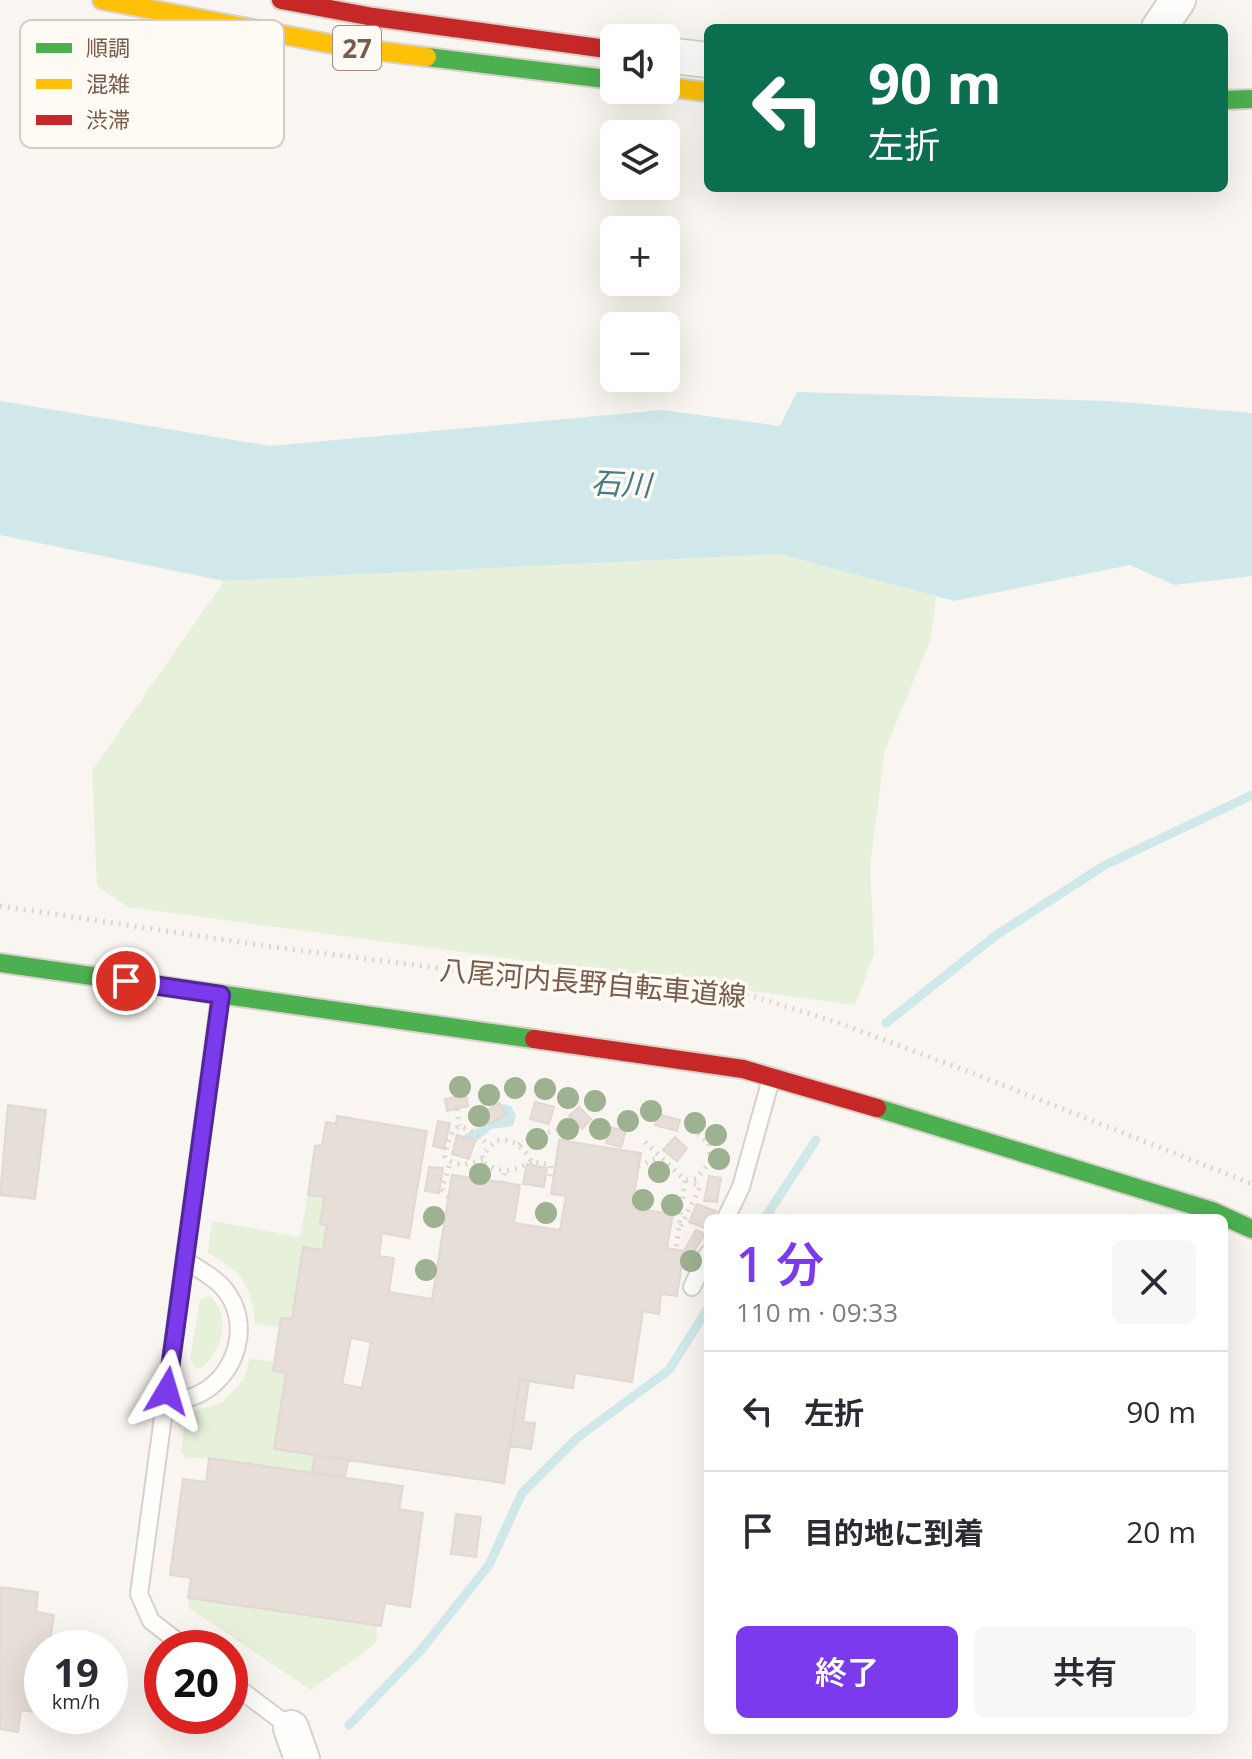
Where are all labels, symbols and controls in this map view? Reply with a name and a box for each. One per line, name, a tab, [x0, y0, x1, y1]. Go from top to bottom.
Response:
legend	[20, 20, 284, 148]
map controls	[600, 24, 680, 392]
button: sound	[600, 24, 680, 104]
road number: 27	[333, 26, 381, 70]
text: 順調	[86, 32, 130, 62]
text: 90 m	[868, 44, 1002, 120]
icon: left	[736, 56, 840, 160]
text: 混雑	[86, 68, 130, 98]
text: 渋滞	[86, 104, 130, 134]
button: layers	[600, 120, 680, 200]
text: 左折	[868, 120, 940, 169]
button: +	[600, 216, 680, 296]
button: −	[600, 312, 680, 392]
water label: 石川	[590, 461, 655, 505]
pin	[92, 947, 160, 1015]
street label: 八尾河内長野自転車道線	[438, 950, 748, 1014]
icon: arrive	[104, 959, 148, 1003]
text: 1 分	[736, 1231, 824, 1296]
button: close	[1112, 1240, 1196, 1324]
text: 110 m · 09:33	[736, 1294, 898, 1330]
position arrow	[125, 1349, 209, 1433]
icon: left	[736, 1389, 780, 1433]
text: 90 m	[1126, 1391, 1196, 1432]
text: 左折	[804, 1392, 864, 1433]
icon: arrive	[736, 1509, 780, 1553]
text: 20 m	[1126, 1511, 1196, 1552]
text: 目的地に到着	[804, 1512, 984, 1553]
button: 終了	[736, 1626, 958, 1718]
button: 共有	[974, 1626, 1196, 1718]
speed limit sign: 20	[144, 1630, 248, 1734]
text: 19	[53, 1644, 99, 1699]
text: km/h	[52, 1688, 100, 1715]

